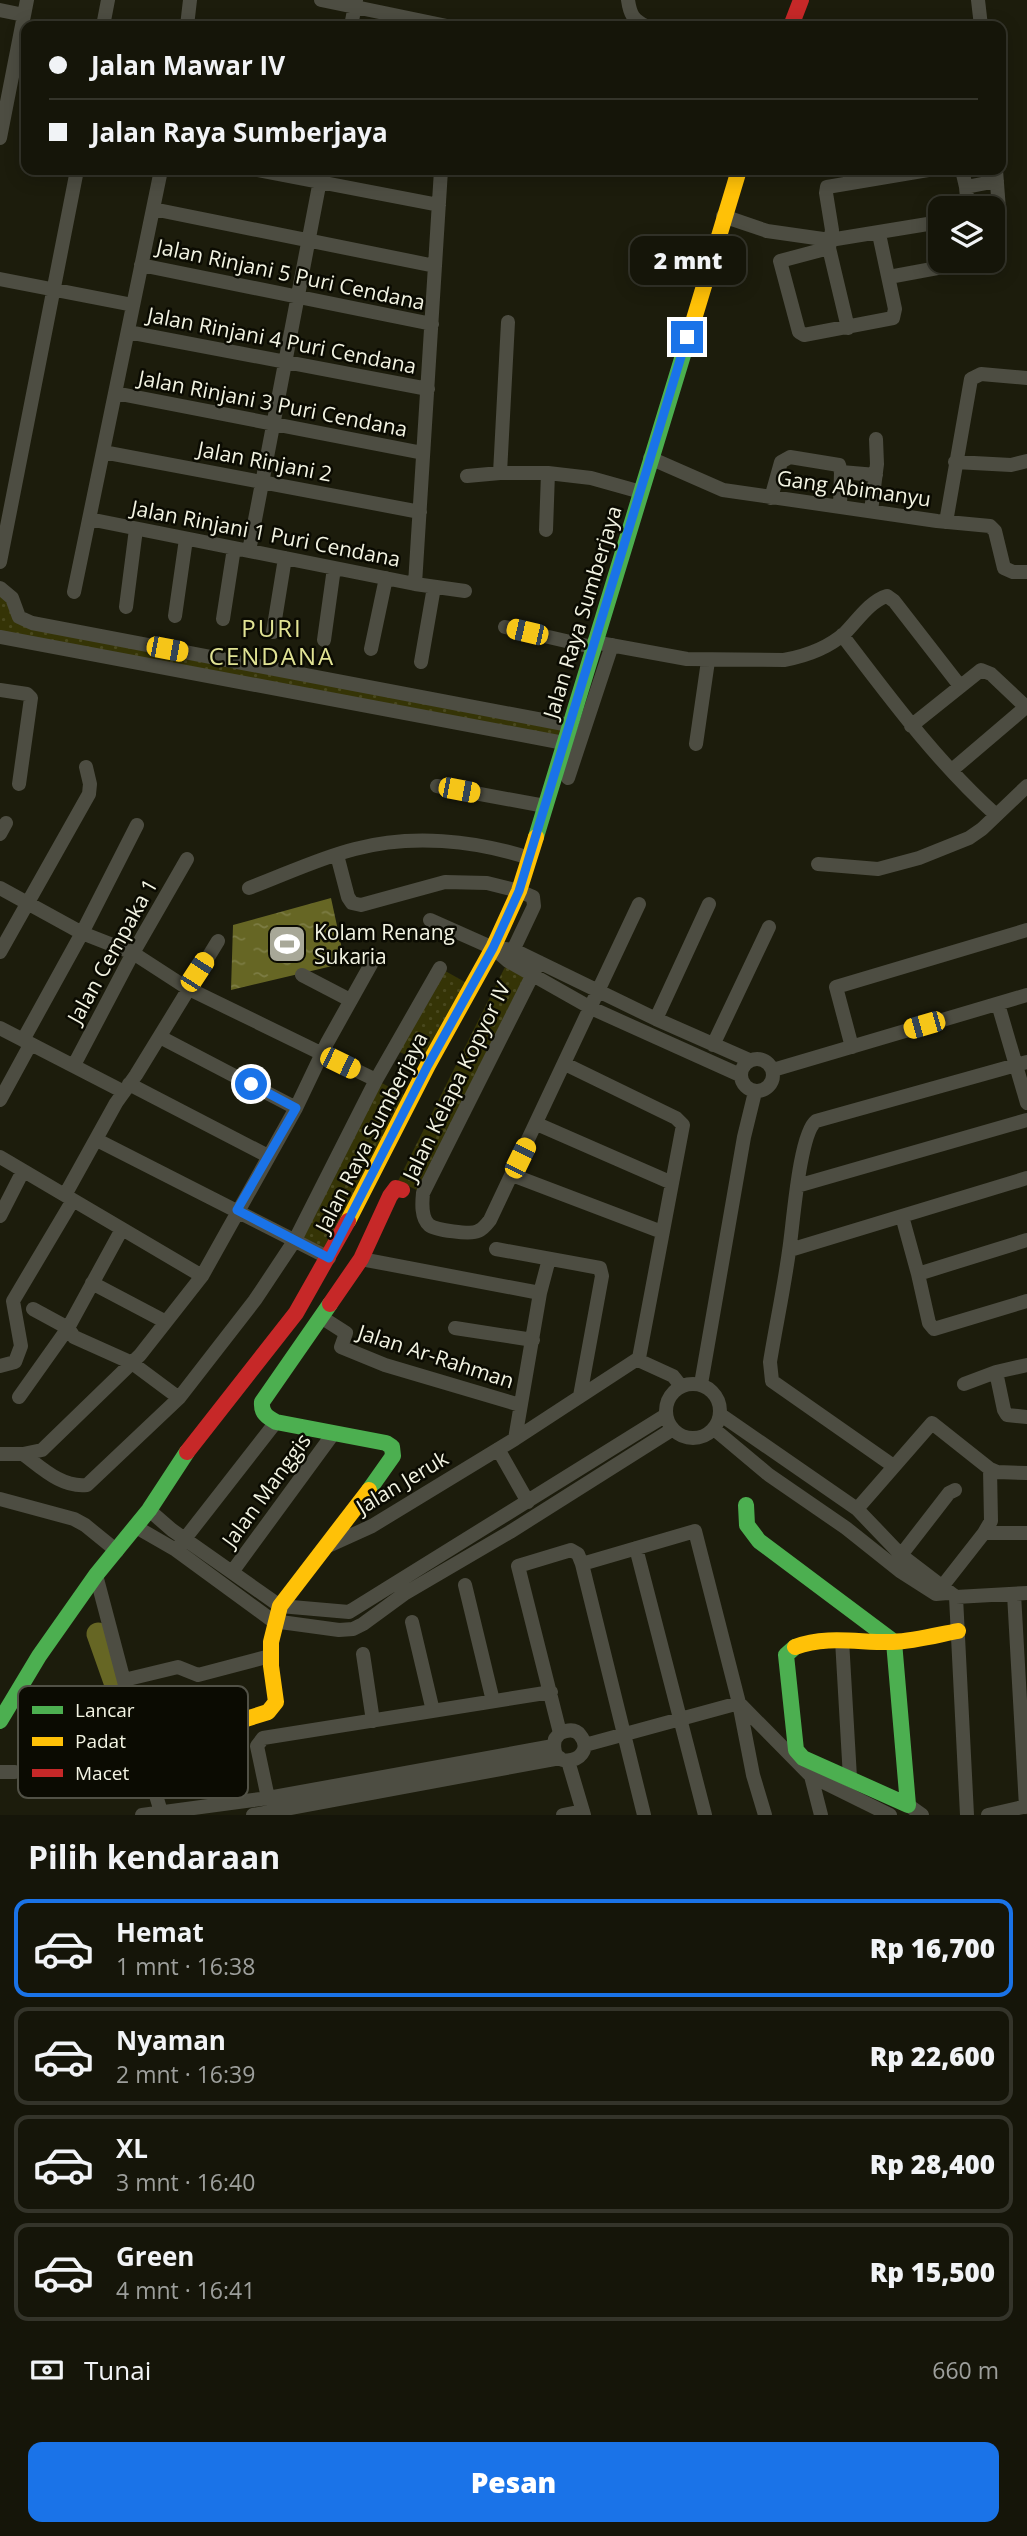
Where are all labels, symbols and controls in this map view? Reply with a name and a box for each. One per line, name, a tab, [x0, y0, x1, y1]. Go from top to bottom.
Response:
text: Jalan Mawar IV	[91, 47, 285, 83]
text: Jalan Raya Sumberjaya	[91, 114, 388, 150]
map controls	[928, 196, 1005, 273]
button: layers	[928, 196, 1005, 273]
street label: Jalan Rinjani 5 Puri Cendana	[152, 231, 428, 316]
callout: 2 mnt	[629, 236, 745, 284]
text: 2 mnt	[654, 244, 722, 276]
street label: Jalan Rinjani 4 Puri Cendana	[143, 300, 419, 380]
route end	[671, 321, 703, 353]
street label: Jalan Rinjani 3 Puri Cendana	[134, 363, 410, 443]
street label: Jalan Rinjani 2	[193, 434, 335, 488]
street label: Gang Abimanyu	[775, 463, 933, 513]
street label: Jalan Rinjani 1 Puri Cendana	[127, 493, 403, 573]
street label: Jalan Raya Sumberjaya	[536, 502, 628, 724]
district label: PURI CENDANA	[209, 611, 335, 672]
car	[505, 617, 550, 647]
car	[145, 635, 190, 663]
car	[437, 776, 482, 804]
street label: Jalan Cempaka 1	[60, 873, 163, 1030]
place label: Kolam Renang Sukaria	[314, 918, 455, 970]
sports icon: Kolam Renang Sukaria	[266, 923, 308, 965]
car	[177, 949, 218, 995]
street label: Jalan Kelapa Kopyor IV	[395, 976, 517, 1187]
car	[901, 1009, 948, 1041]
street label: Jalan Raya Sumberjaya	[307, 1027, 434, 1239]
car	[317, 1044, 364, 1082]
route start	[235, 1068, 267, 1100]
car	[502, 1135, 539, 1181]
street label: Jalan Ar-Rahman	[352, 1317, 518, 1394]
street label: Jalan Manggis	[214, 1427, 317, 1554]
street label: Jalan Jeruk	[349, 1444, 453, 1521]
legend	[18, 1686, 248, 1798]
text: Lancar	[75, 1697, 135, 1723]
text: Padat	[75, 1728, 126, 1754]
text: Macet	[75, 1760, 129, 1786]
text: Pilih kendaraan	[28, 1835, 280, 1878]
text: Hemat	[116, 1914, 204, 1950]
icon: car	[32, 1917, 95, 1980]
text: Rp 16,700	[870, 1930, 995, 1966]
text: 1 mnt · 16:38	[116, 1950, 255, 1982]
text: Nyaman	[116, 2022, 226, 2058]
icon: car	[32, 2025, 95, 2088]
text: Rp 22,600	[870, 2038, 995, 2074]
text: 2 mnt · 16:39	[116, 2058, 255, 2090]
text: XL	[116, 2130, 148, 2166]
icon: car	[32, 2133, 95, 2196]
text: Rp 28,400	[870, 2146, 995, 2182]
text: 3 mnt · 16:40	[116, 2166, 255, 2198]
text: Green	[116, 2238, 194, 2274]
icon: car	[32, 2241, 95, 2304]
text: Rp 15,500	[870, 2254, 995, 2290]
text: 4 mnt · 16:41	[116, 2274, 255, 2306]
icon: cash	[28, 2351, 66, 2389]
text: Tunai	[84, 2352, 151, 2388]
text: 660 m	[932, 2354, 999, 2386]
button: Pesan	[28, 2442, 999, 2522]

